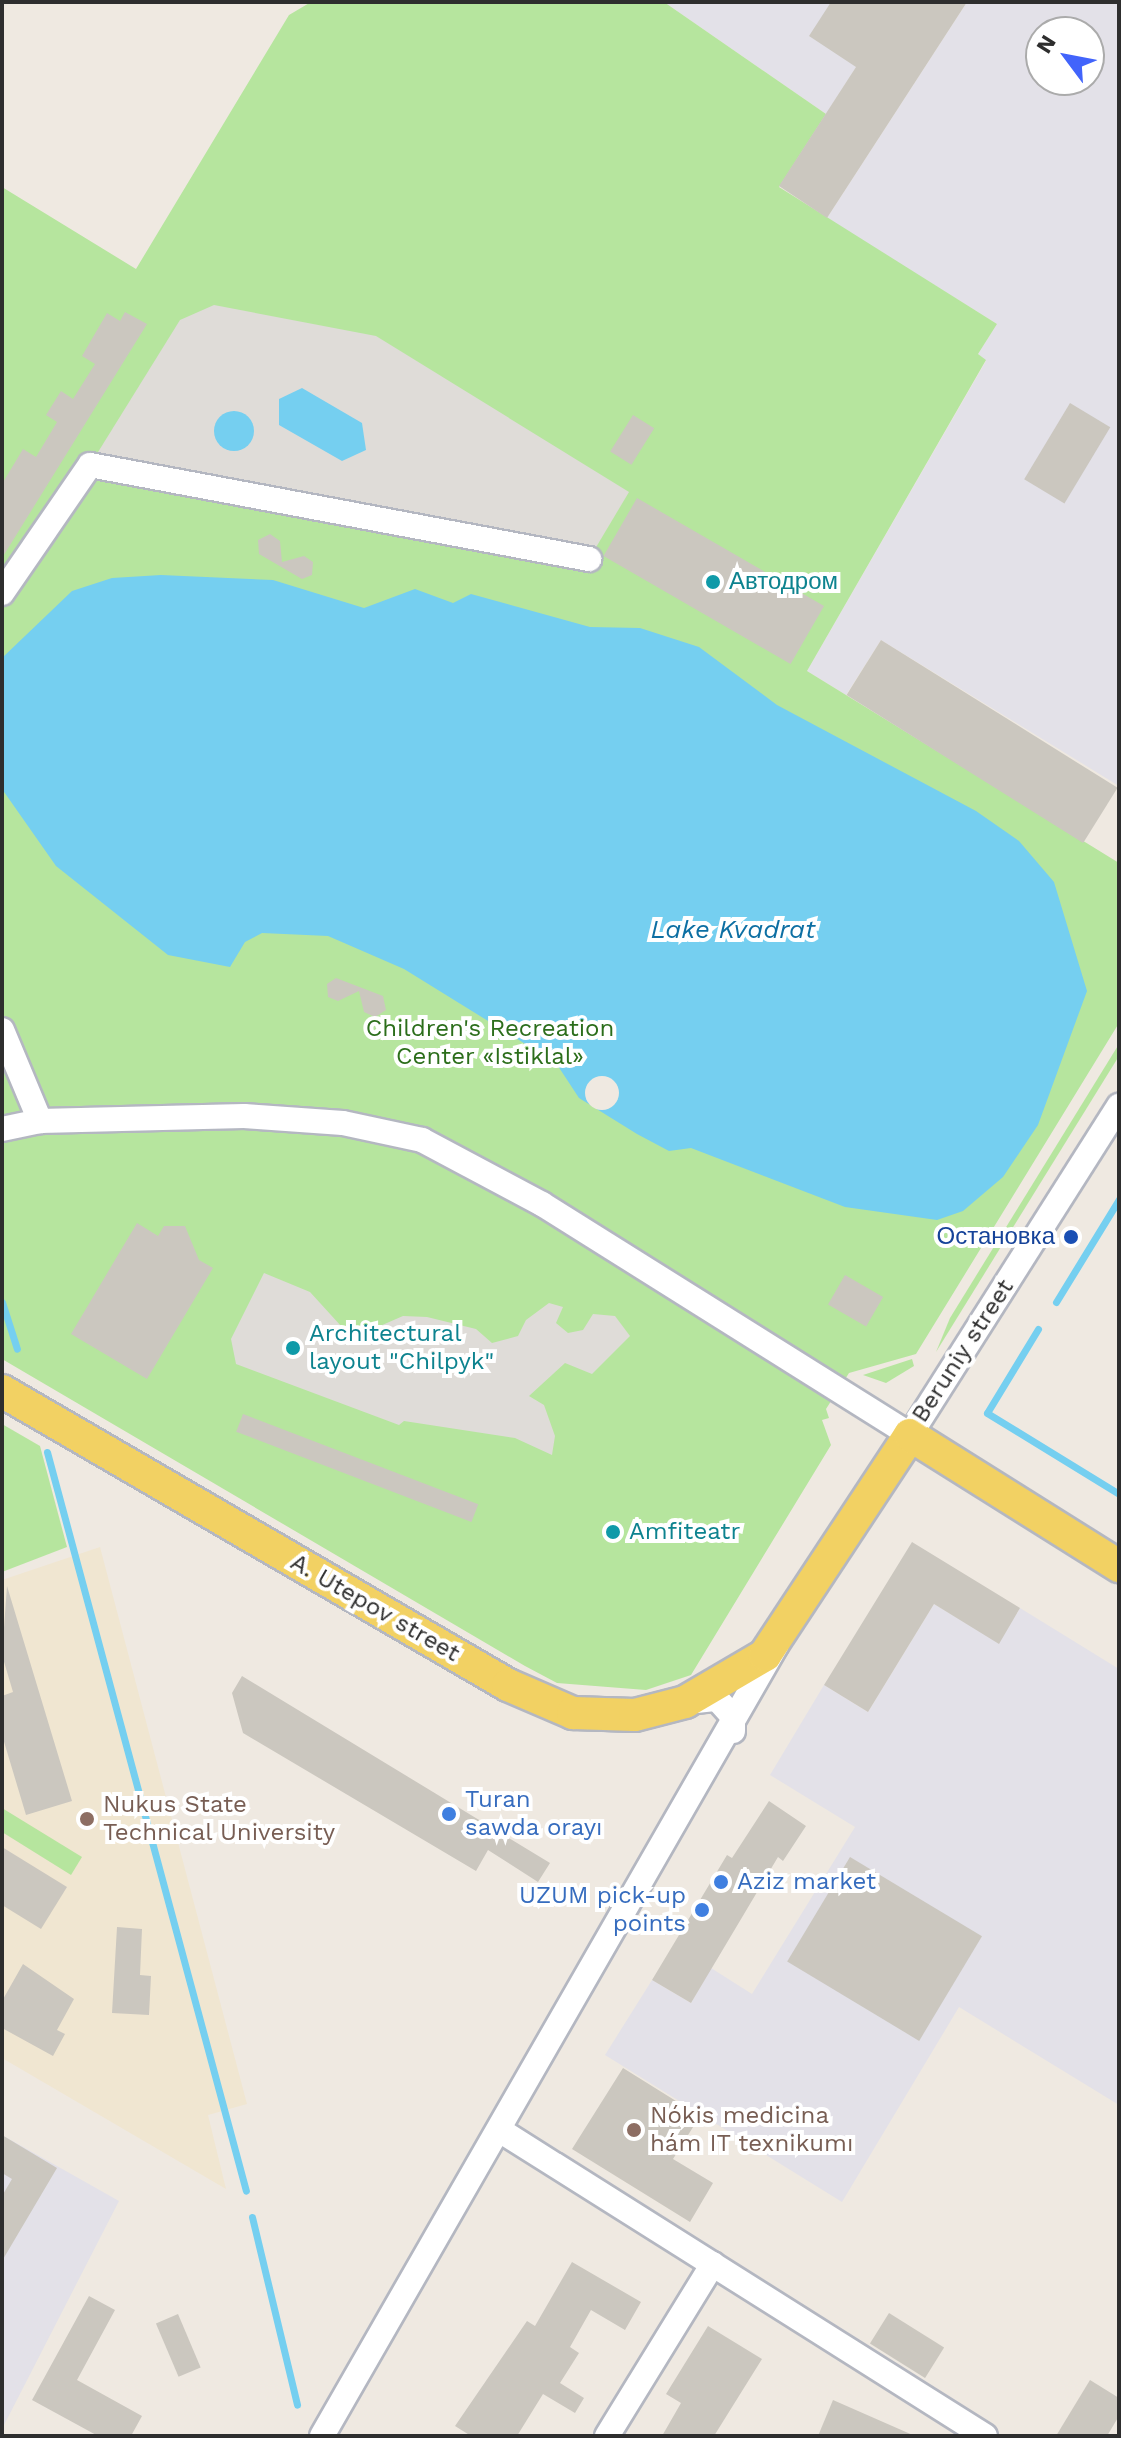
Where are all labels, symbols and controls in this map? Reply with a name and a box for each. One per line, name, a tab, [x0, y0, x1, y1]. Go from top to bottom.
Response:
north arrow	[1025, 16, 1105, 96]
text: N	[1031, 31, 1061, 58]
place label: Автодром	[729, 568, 838, 596]
marker: Автодром	[704, 573, 722, 591]
water label: Lake Kvadrat	[651, 914, 815, 946]
park label: Children's Recreation Center «Istiklal»	[366, 1015, 614, 1071]
place label: Остановка	[937, 1223, 1055, 1251]
marker: Остановка	[1062, 1228, 1080, 1246]
street label: Beruniy street	[906, 1274, 1020, 1428]
place label: Architectural layout "Chilpyk"	[309, 1320, 494, 1376]
marker: Architectural layout "Chilpyk"	[284, 1339, 302, 1357]
place label: Amfiteatr	[629, 1518, 740, 1546]
marker: Amfiteatr	[604, 1523, 622, 1541]
street label: A. Utepov street	[285, 1548, 465, 1668]
place label: Turan sawda orayı	[465, 1786, 603, 1842]
place label: Nukus State Technical University	[103, 1791, 336, 1847]
marker: Turan sawda orayı	[440, 1805, 458, 1823]
marker: Nukus State Technical University	[78, 1810, 96, 1828]
place label: Aziz market	[737, 1868, 876, 1896]
marker: Aziz market	[712, 1873, 730, 1891]
place label: UZUM pick-up points	[519, 1882, 686, 1938]
marker: UZUM pick-up points	[693, 1901, 711, 1919]
place label: Nókis medicina hám IT texnikumı	[650, 2102, 854, 2158]
marker: Nókis medicina hám IT texnikumı	[625, 2121, 643, 2139]

